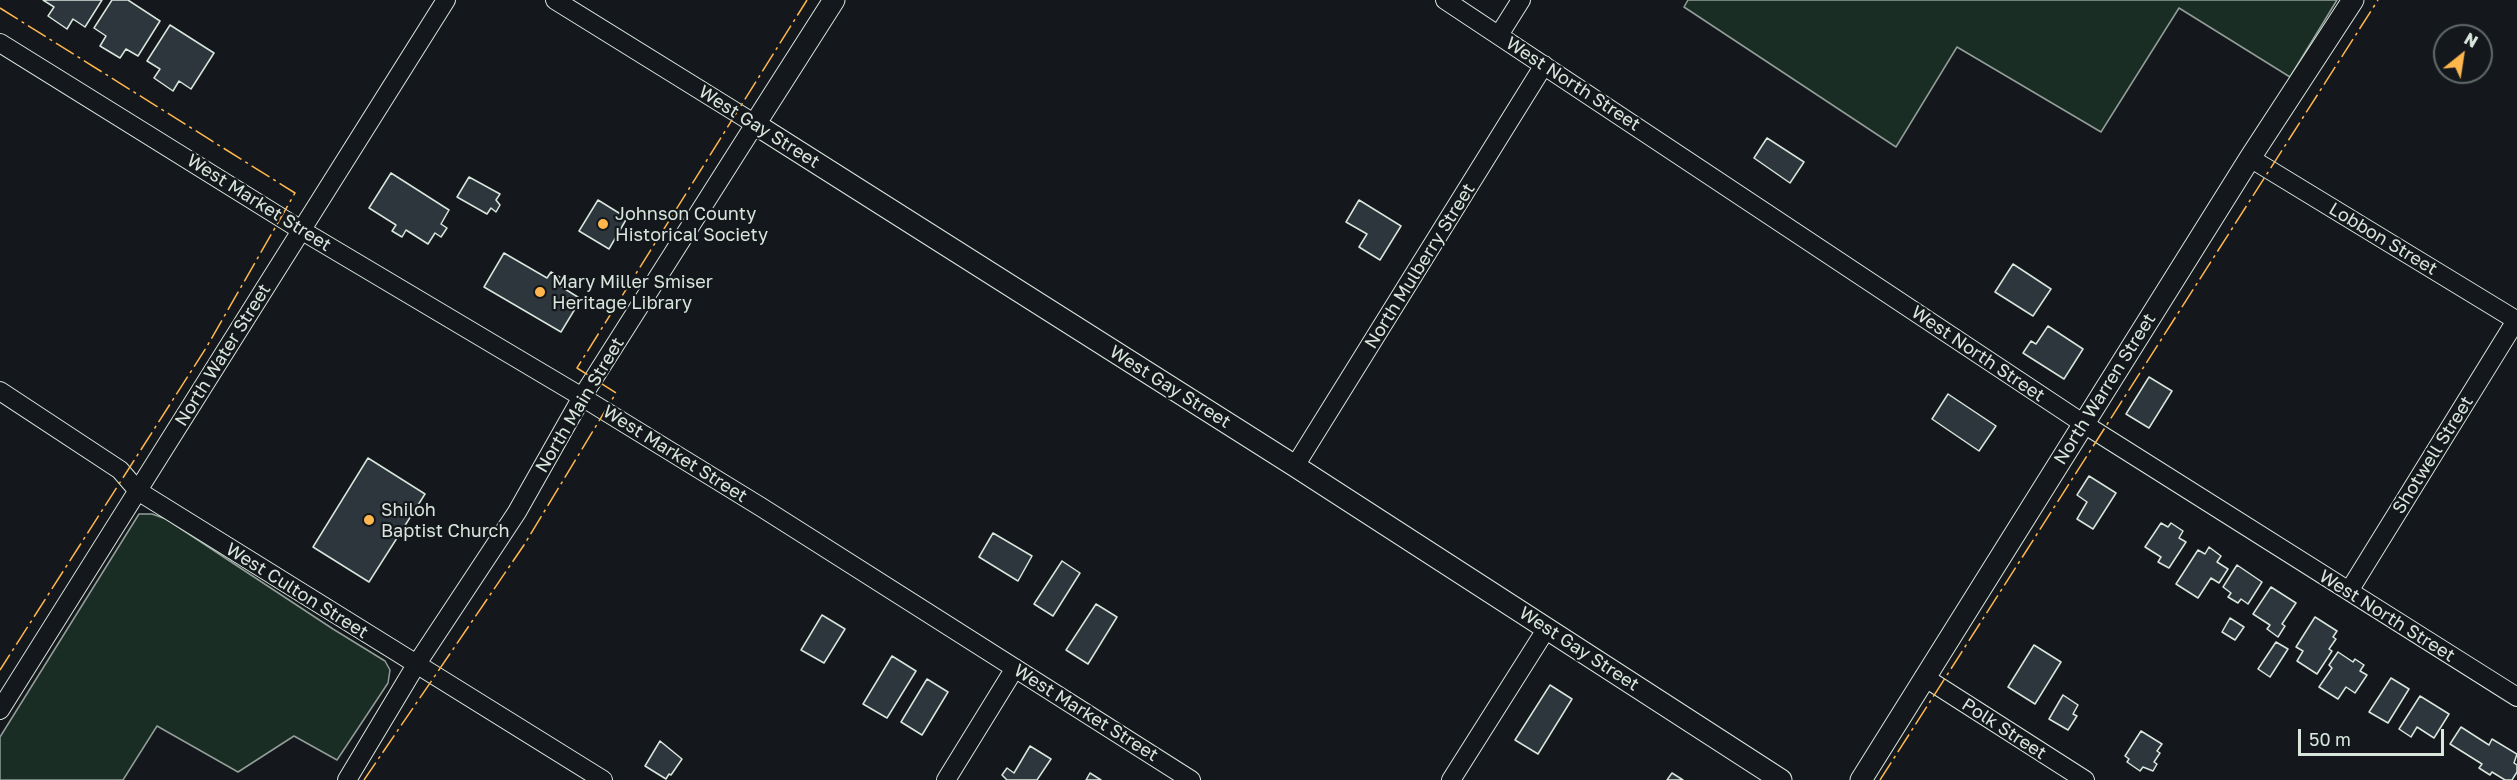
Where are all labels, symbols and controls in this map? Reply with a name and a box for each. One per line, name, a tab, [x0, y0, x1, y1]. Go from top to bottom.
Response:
north arrow	[2433, 24, 2493, 84]
text: N	[2461, 28, 2481, 52]
street label: West North Street	[1502, 32, 1644, 136]
street label: West Gay Street	[695, 81, 823, 173]
street label: West Market Street	[183, 150, 335, 256]
street label: North Mulberry Street	[1360, 179, 1480, 353]
street label: Lobbon Street	[2325, 198, 2441, 280]
place label: Johnson County Historical Society	[615, 203, 768, 246]
marker: Johnson County Historical Society	[596, 217, 610, 231]
place label: Mary Miller Smiser Heritage Library	[552, 271, 713, 314]
street label: North Water Street	[170, 280, 276, 430]
marker: Mary Miller Smiser Heritage Library	[533, 285, 547, 299]
street label: West North Street	[1907, 301, 2049, 407]
street label: North Warren Street	[2050, 309, 2160, 469]
street label: North Main Street	[531, 333, 629, 477]
street label: West Gay Street	[1106, 341, 1234, 433]
street label: Shotwell Street	[2388, 392, 2478, 518]
street label: West Market Street	[599, 401, 751, 507]
place label: Shiloh Baptist Church	[381, 499, 509, 542]
marker: Shiloh Baptist Church	[362, 513, 376, 527]
street label: West Culton Street	[222, 538, 372, 644]
street label: West North Street	[2315, 565, 2459, 667]
street label: West Gay Street	[1515, 602, 1643, 696]
street label: West Market Street	[1010, 660, 1162, 766]
street label: Polk Street	[1958, 694, 2050, 764]
scale bar	[2301, 717, 2446, 755]
text: 50 m	[2309, 728, 2351, 750]

